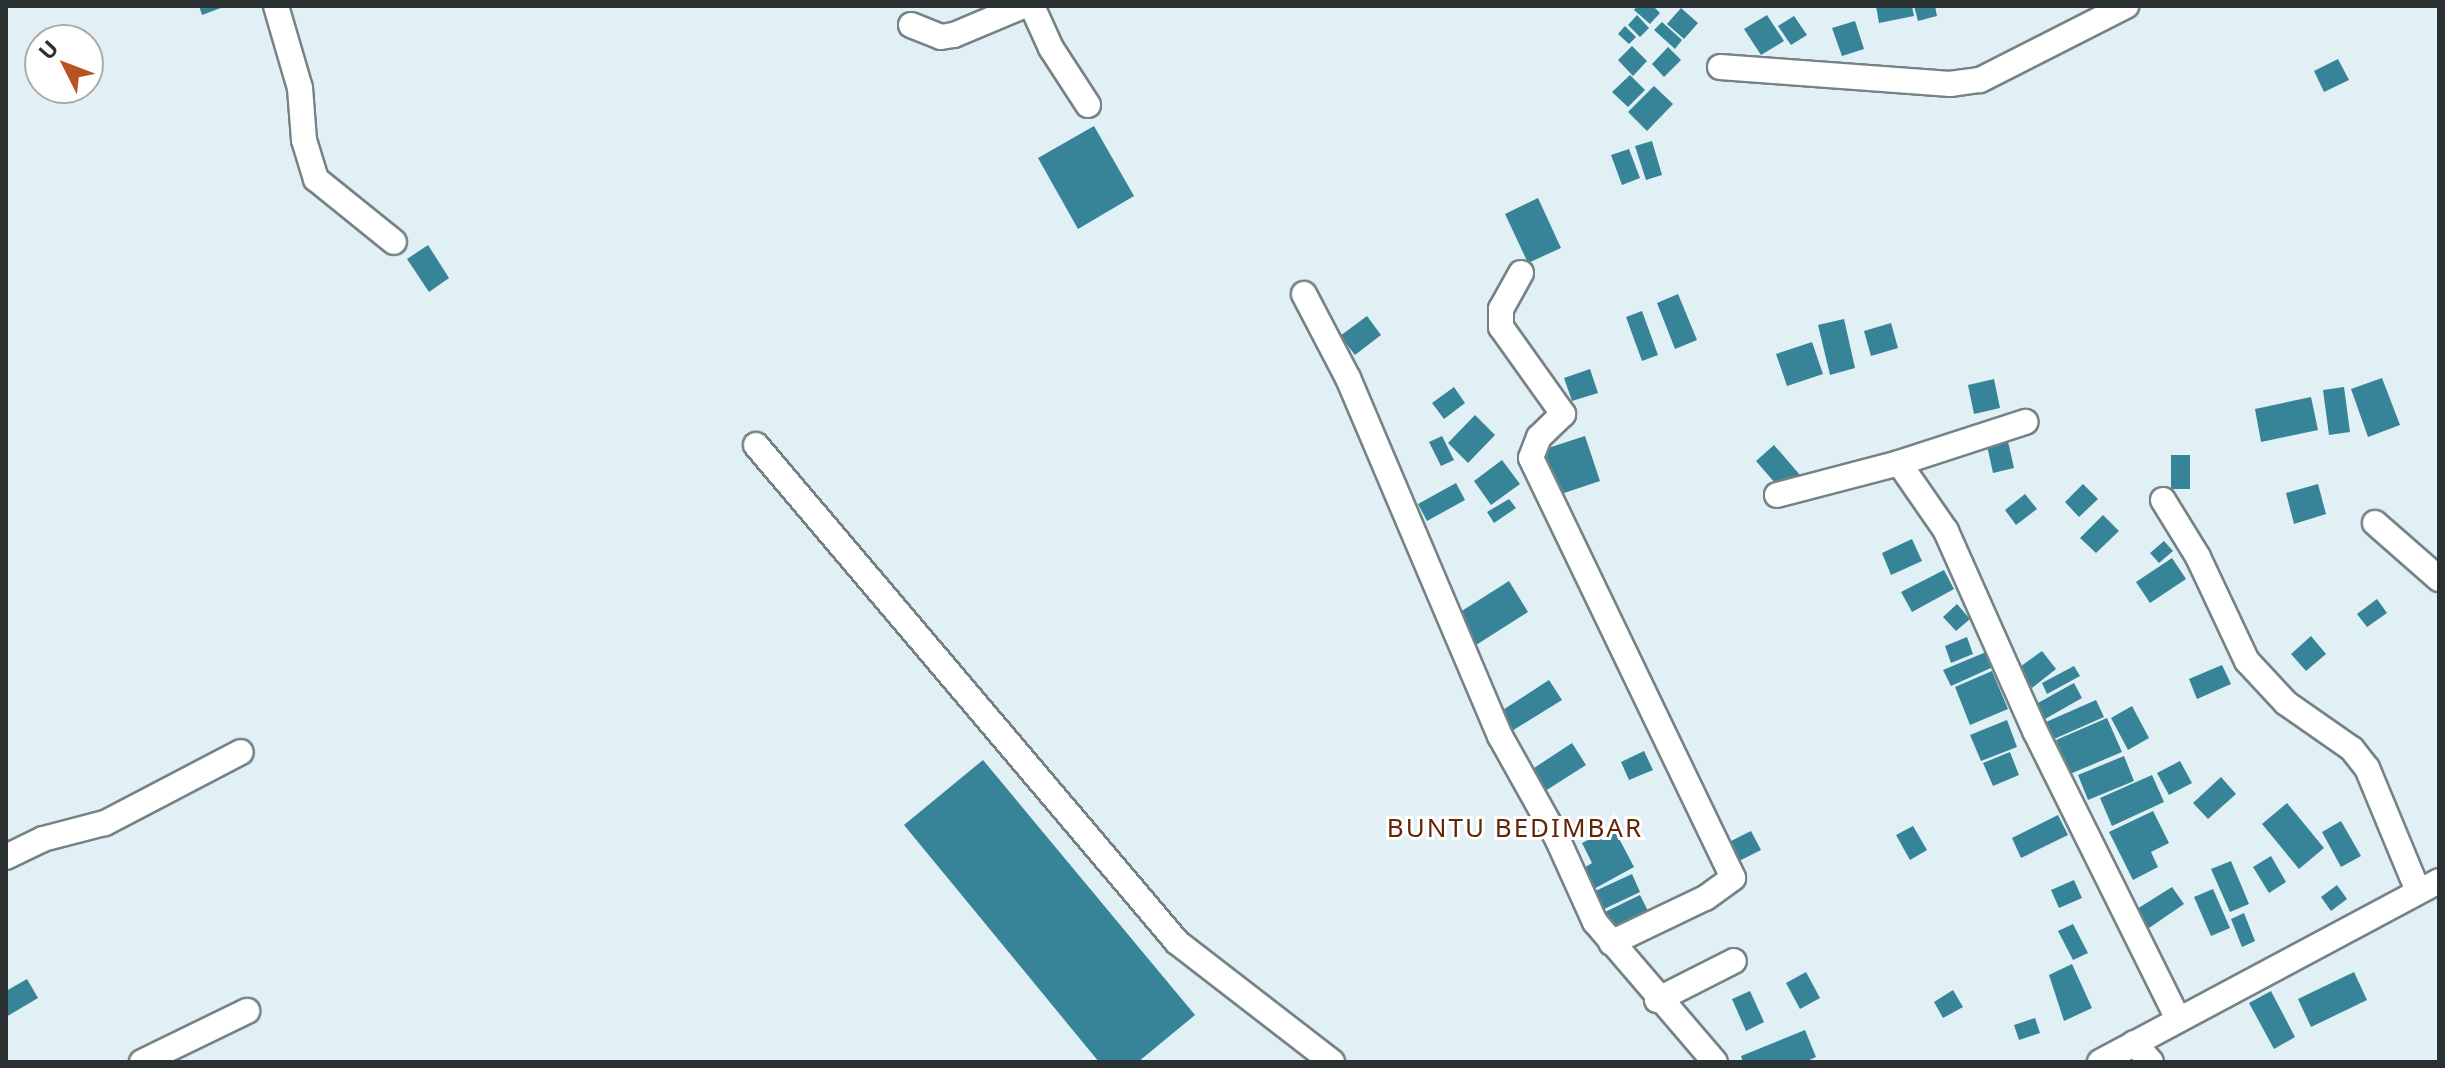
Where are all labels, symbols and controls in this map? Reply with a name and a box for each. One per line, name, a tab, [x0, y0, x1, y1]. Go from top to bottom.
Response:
north arrow	[24, 24, 104, 104]
text: U	[31, 33, 64, 66]
district label: BUNTU BEDIMBAR	[1387, 812, 1643, 844]

